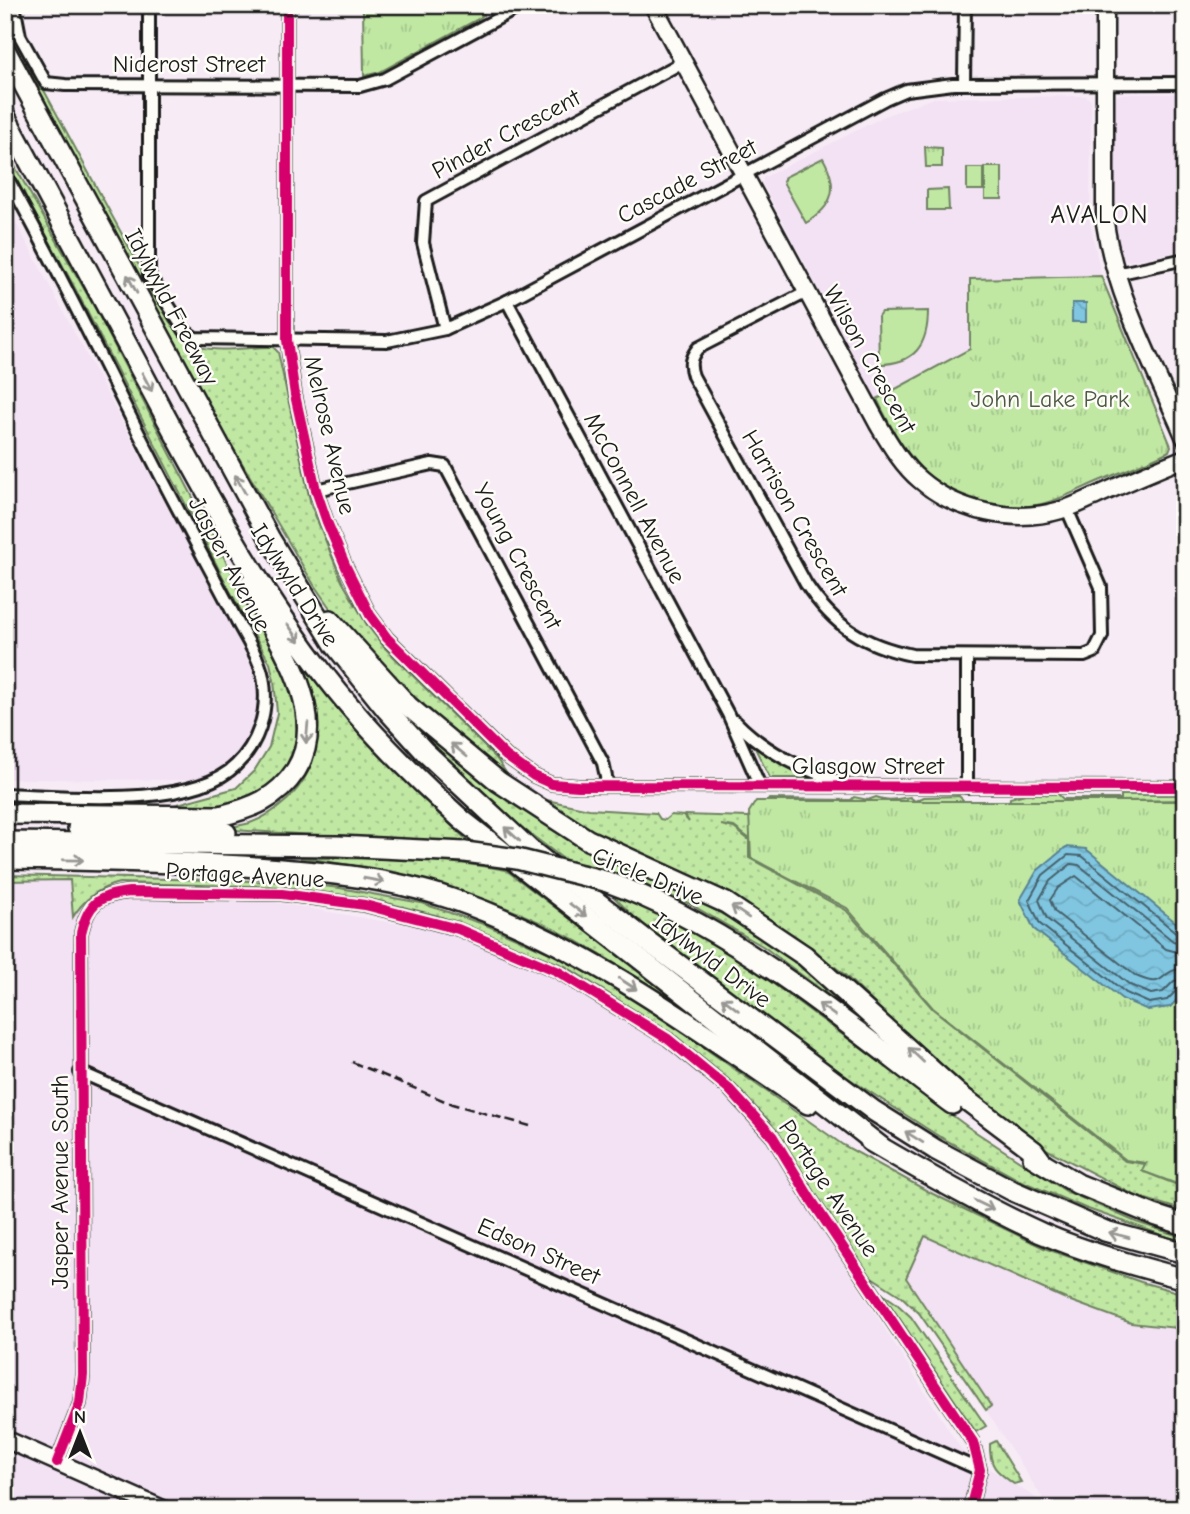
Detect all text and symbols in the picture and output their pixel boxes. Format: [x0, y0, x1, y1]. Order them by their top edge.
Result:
street label: Niderost Street [113, 50, 266, 78]
street label: Pinder Crescent [427, 83, 586, 185]
street label: Cascade Street [613, 132, 762, 229]
district label: AVALON [1050, 200, 1150, 230]
street label: Idylwyld Freeway [119, 224, 225, 390]
one-way arrow [125, 274, 138, 295]
street label: Wilson Crescent [818, 280, 923, 439]
street label: Melrose Avenue [298, 353, 362, 517]
one-way arrow [141, 371, 154, 392]
park label: John Lake Park [971, 385, 1130, 413]
street label: McConnell Avenue [578, 408, 692, 588]
street label: Harrison Crescent [736, 425, 855, 602]
one-way arrow [233, 475, 247, 495]
street label: Young Crescent [468, 478, 569, 635]
street label: Jasper Avenue [183, 492, 277, 636]
street label: Idylwyld Drive [245, 518, 345, 652]
one-way arrow [287, 623, 301, 642]
one-way arrow [300, 721, 313, 744]
one-way arrow [451, 742, 469, 757]
street label: Glasgow Street [792, 752, 945, 780]
one-way arrow [504, 825, 521, 842]
street label: Circle Drive [588, 841, 708, 911]
one-way arrow [62, 853, 85, 867]
street label: Portage Avenue [165, 857, 325, 893]
one-way arrow [362, 873, 384, 887]
one-way arrow [568, 903, 586, 918]
one-way arrow [730, 905, 750, 919]
street label: Idylwyld Drive [647, 906, 777, 1014]
one-way arrow [617, 977, 637, 991]
one-way arrow [721, 996, 740, 1011]
one-way arrow [818, 1003, 837, 1017]
one-way arrow [907, 1047, 925, 1063]
street label: Jasper Avenue South [46, 1075, 74, 1289]
street label: Portage Avenue [773, 1114, 885, 1262]
one-way arrow [905, 1129, 925, 1143]
one-way arrow [973, 1198, 994, 1212]
street label: Edson Street [473, 1212, 606, 1291]
one-way arrow [1108, 1228, 1131, 1241]
north arrow [46, 1398, 116, 1468]
text: N [74, 1406, 86, 1428]

